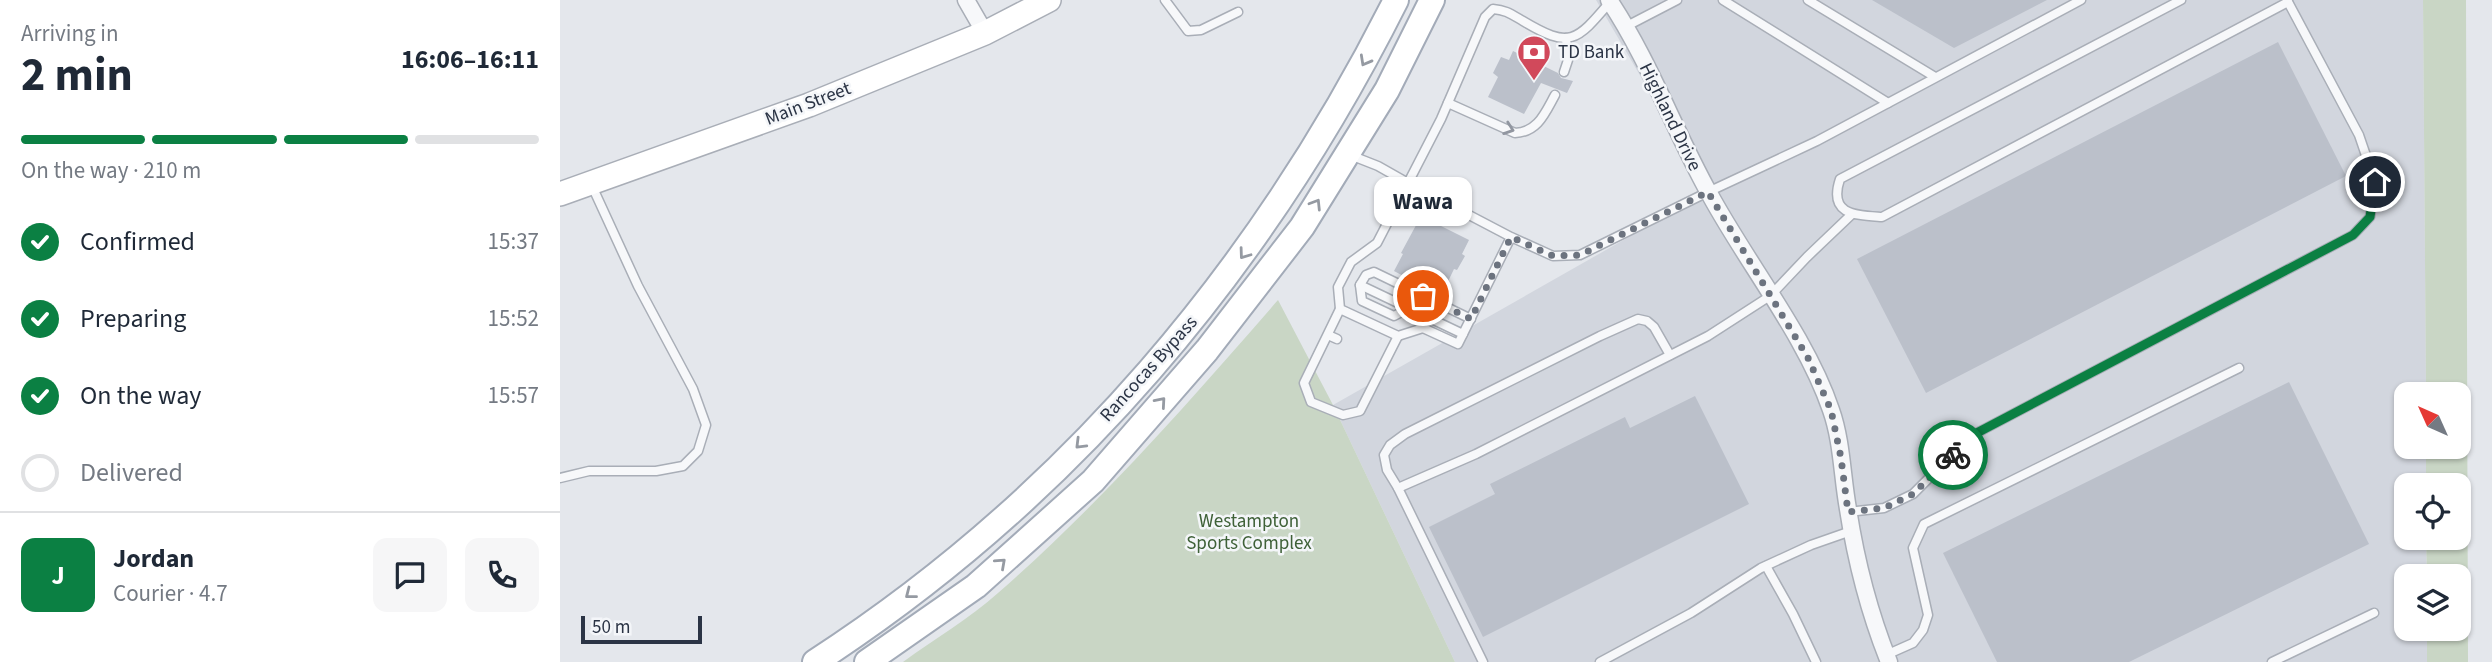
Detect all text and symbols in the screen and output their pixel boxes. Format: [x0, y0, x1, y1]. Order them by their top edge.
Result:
text: Arriving in [21, 17, 119, 50]
bank icon: TD Bank [1515, 33, 1553, 82]
place label: TD Bank [1558, 39, 1625, 66]
text: 16:06–16:11 [401, 41, 539, 78]
text: 2 min [21, 43, 133, 108]
one-way arrow [1360, 53, 1373, 66]
street label: Highland Drive [1632, 58, 1708, 176]
street label: Main Street [761, 75, 855, 133]
one-way arrow [1502, 121, 1515, 135]
pin [2345, 152, 2405, 212]
text: On the way · 210 m [21, 154, 201, 187]
icon: home [2356, 163, 2394, 201]
callout: Wawa [1374, 177, 1472, 226]
text: Wawa [1393, 185, 1453, 218]
one-way arrow [1308, 199, 1321, 212]
icon: check [21, 223, 59, 261]
text: Confirmed [80, 223, 195, 260]
text: 15:37 [488, 225, 539, 258]
one-way arrow [1240, 246, 1253, 259]
pin [1393, 266, 1453, 326]
icon: bag [1404, 277, 1442, 315]
icon: check [21, 300, 59, 338]
text: Preparing [80, 300, 186, 337]
text: 15:52 [488, 302, 539, 335]
street label: Rancocas Bypass [1094, 310, 1204, 428]
icon: check [21, 377, 59, 415]
text: On the way [80, 377, 201, 414]
text: 15:57 [488, 379, 539, 412]
north arrow [2394, 382, 2471, 458]
map controls [2394, 382, 2471, 641]
one-way arrow [1153, 398, 1165, 411]
courier [1918, 420, 1988, 490]
one-way arrow [1076, 436, 1089, 449]
icon: bike [1934, 436, 1972, 474]
text: Delivered [80, 454, 183, 491]
button: locate [2394, 473, 2471, 550]
park label: Westampton Sports Complex [1186, 508, 1312, 557]
button: chat [373, 538, 447, 612]
button: phone [465, 538, 539, 612]
text: Jordan [113, 540, 194, 577]
text: J [51, 557, 65, 594]
one-way arrow [993, 559, 1006, 571]
button: layers [2394, 564, 2471, 641]
text: Courier · 4.7 [113, 577, 228, 610]
one-way arrow [905, 586, 917, 599]
scale bar [581, 613, 702, 645]
text: 50 m [592, 614, 630, 641]

